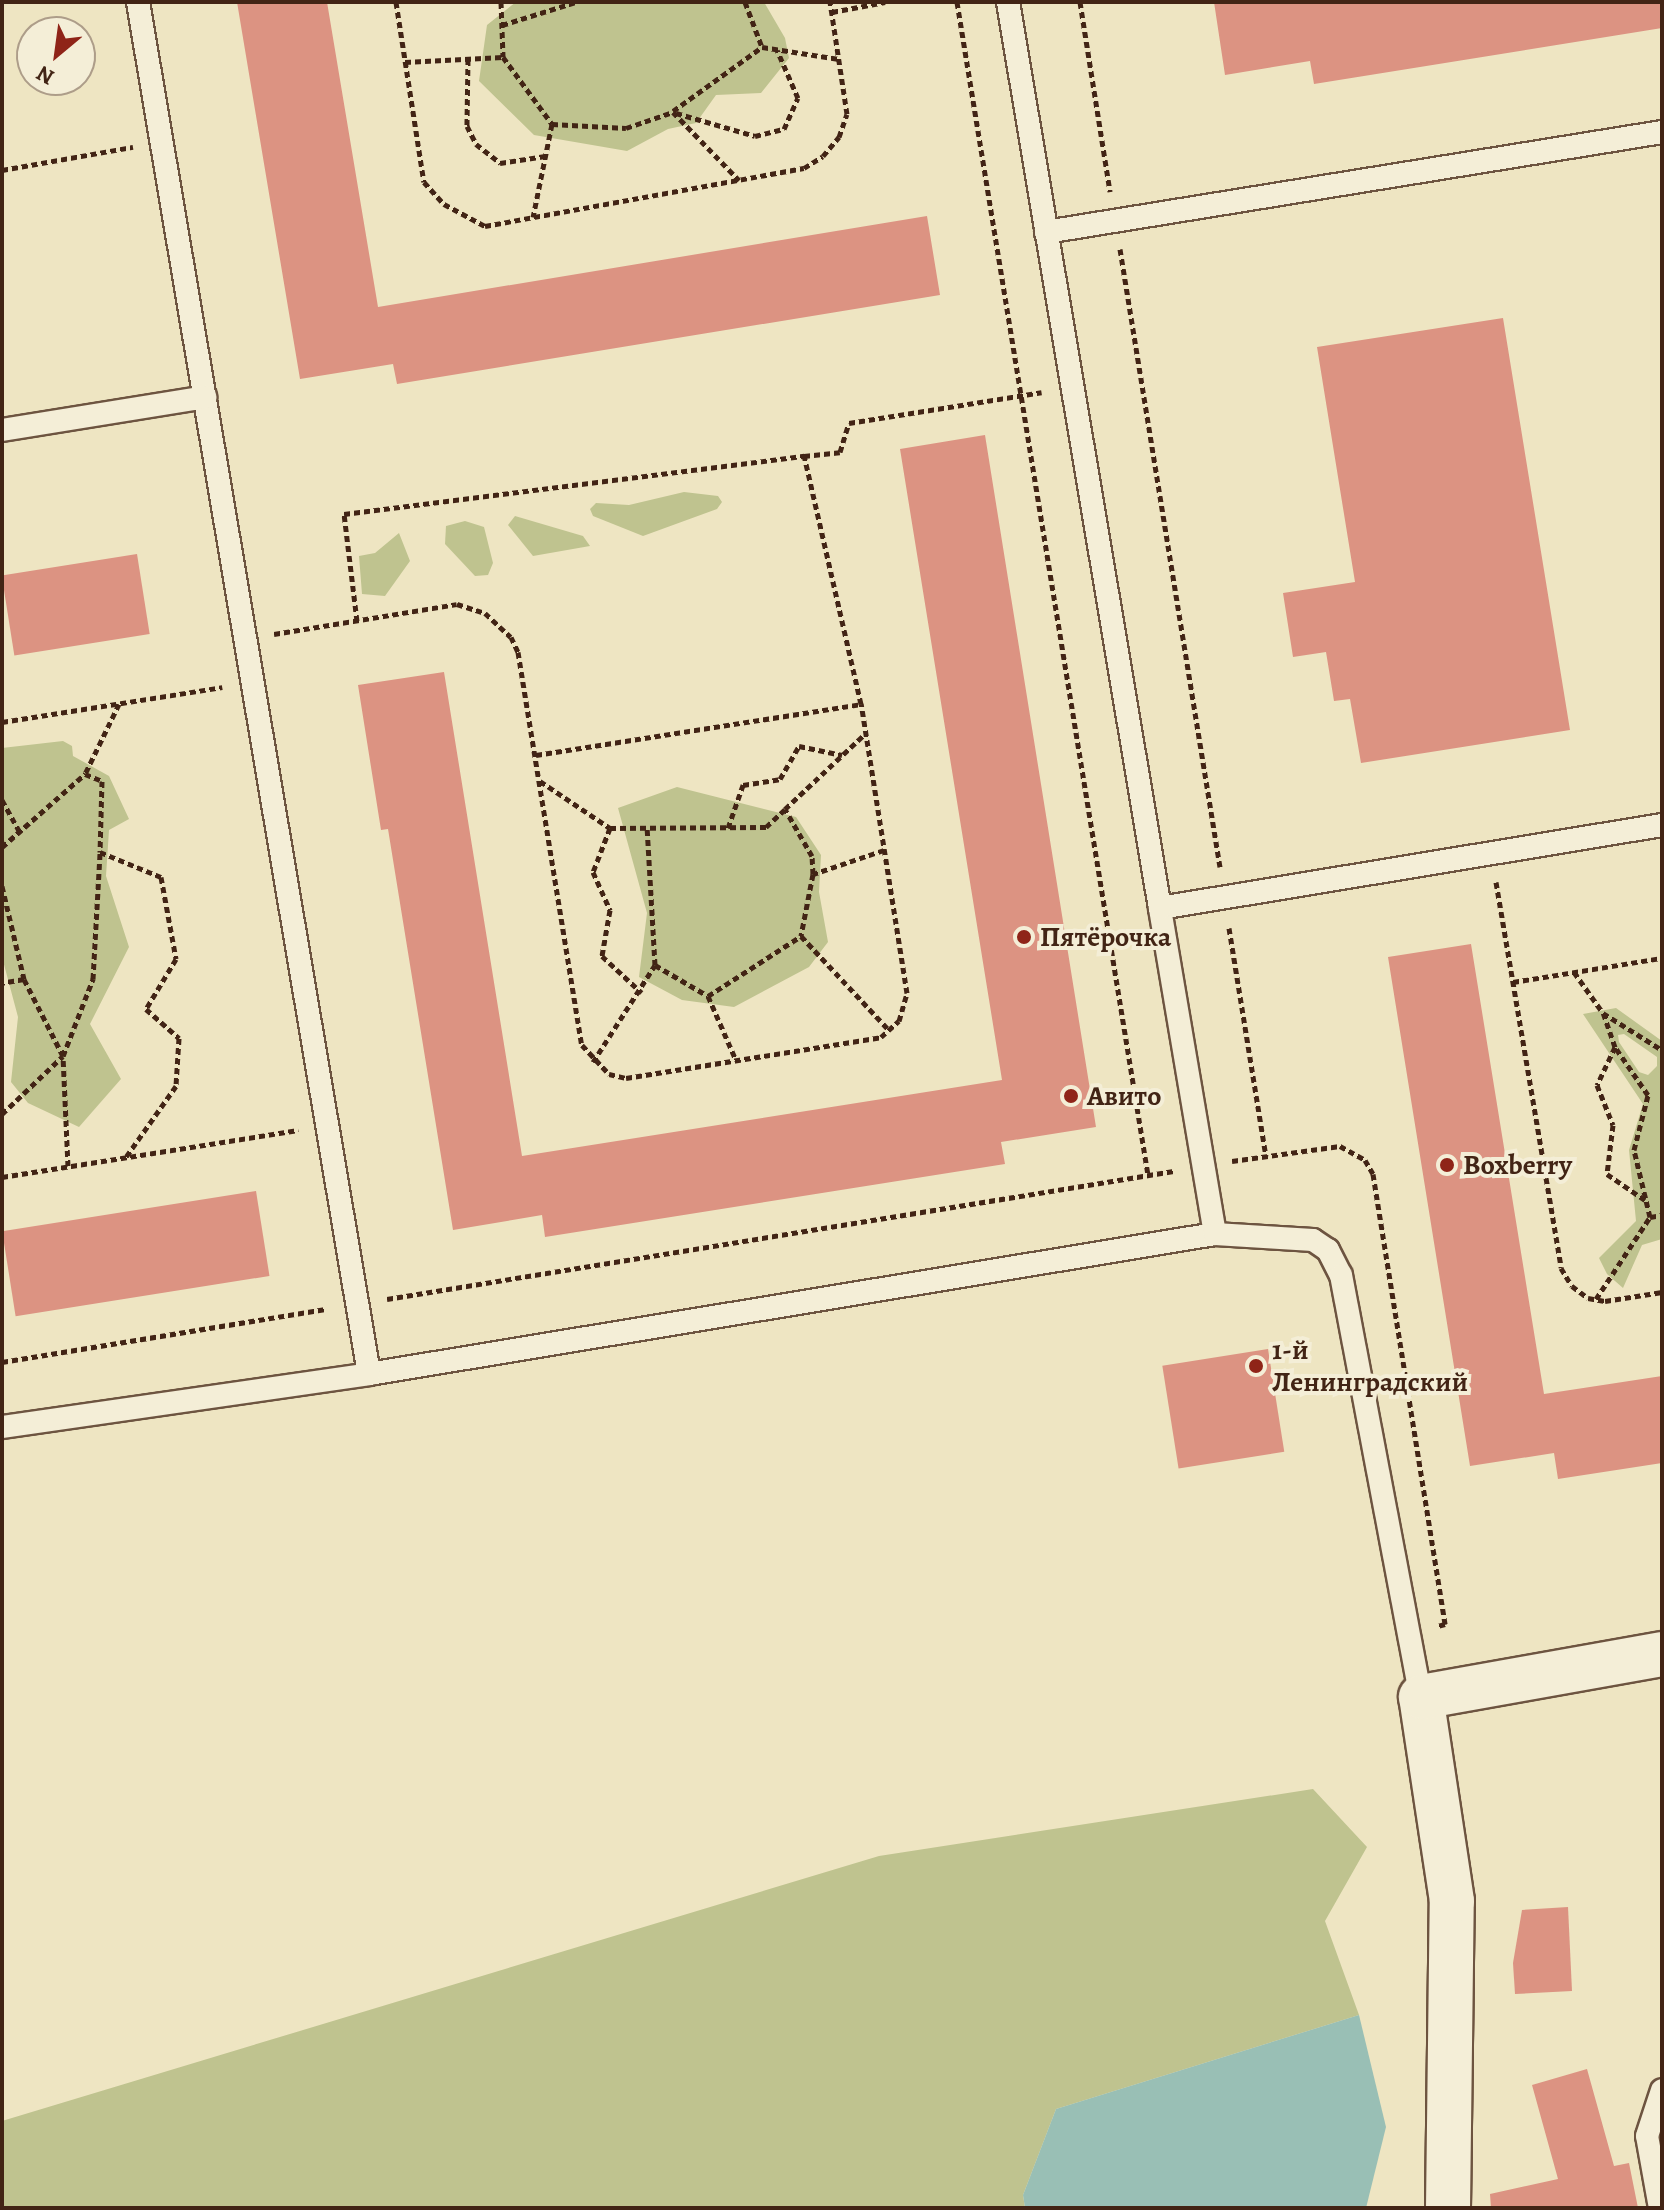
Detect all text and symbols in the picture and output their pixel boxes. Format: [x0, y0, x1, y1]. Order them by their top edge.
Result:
north arrow [16, 16, 96, 96]
text: N [31, 58, 60, 92]
place label: Пятёрочка [1040, 920, 1171, 954]
marker: Пятёрочка [1015, 928, 1033, 946]
place label: Авито [1087, 1079, 1161, 1113]
marker: Авито [1062, 1087, 1080, 1105]
place label: Boxberry [1463, 1148, 1572, 1182]
marker: Boxberry [1438, 1156, 1456, 1174]
place label: 1-й Ленинградский [1272, 1333, 1468, 1399]
marker: 1-й Ленинградский [1247, 1357, 1265, 1375]

